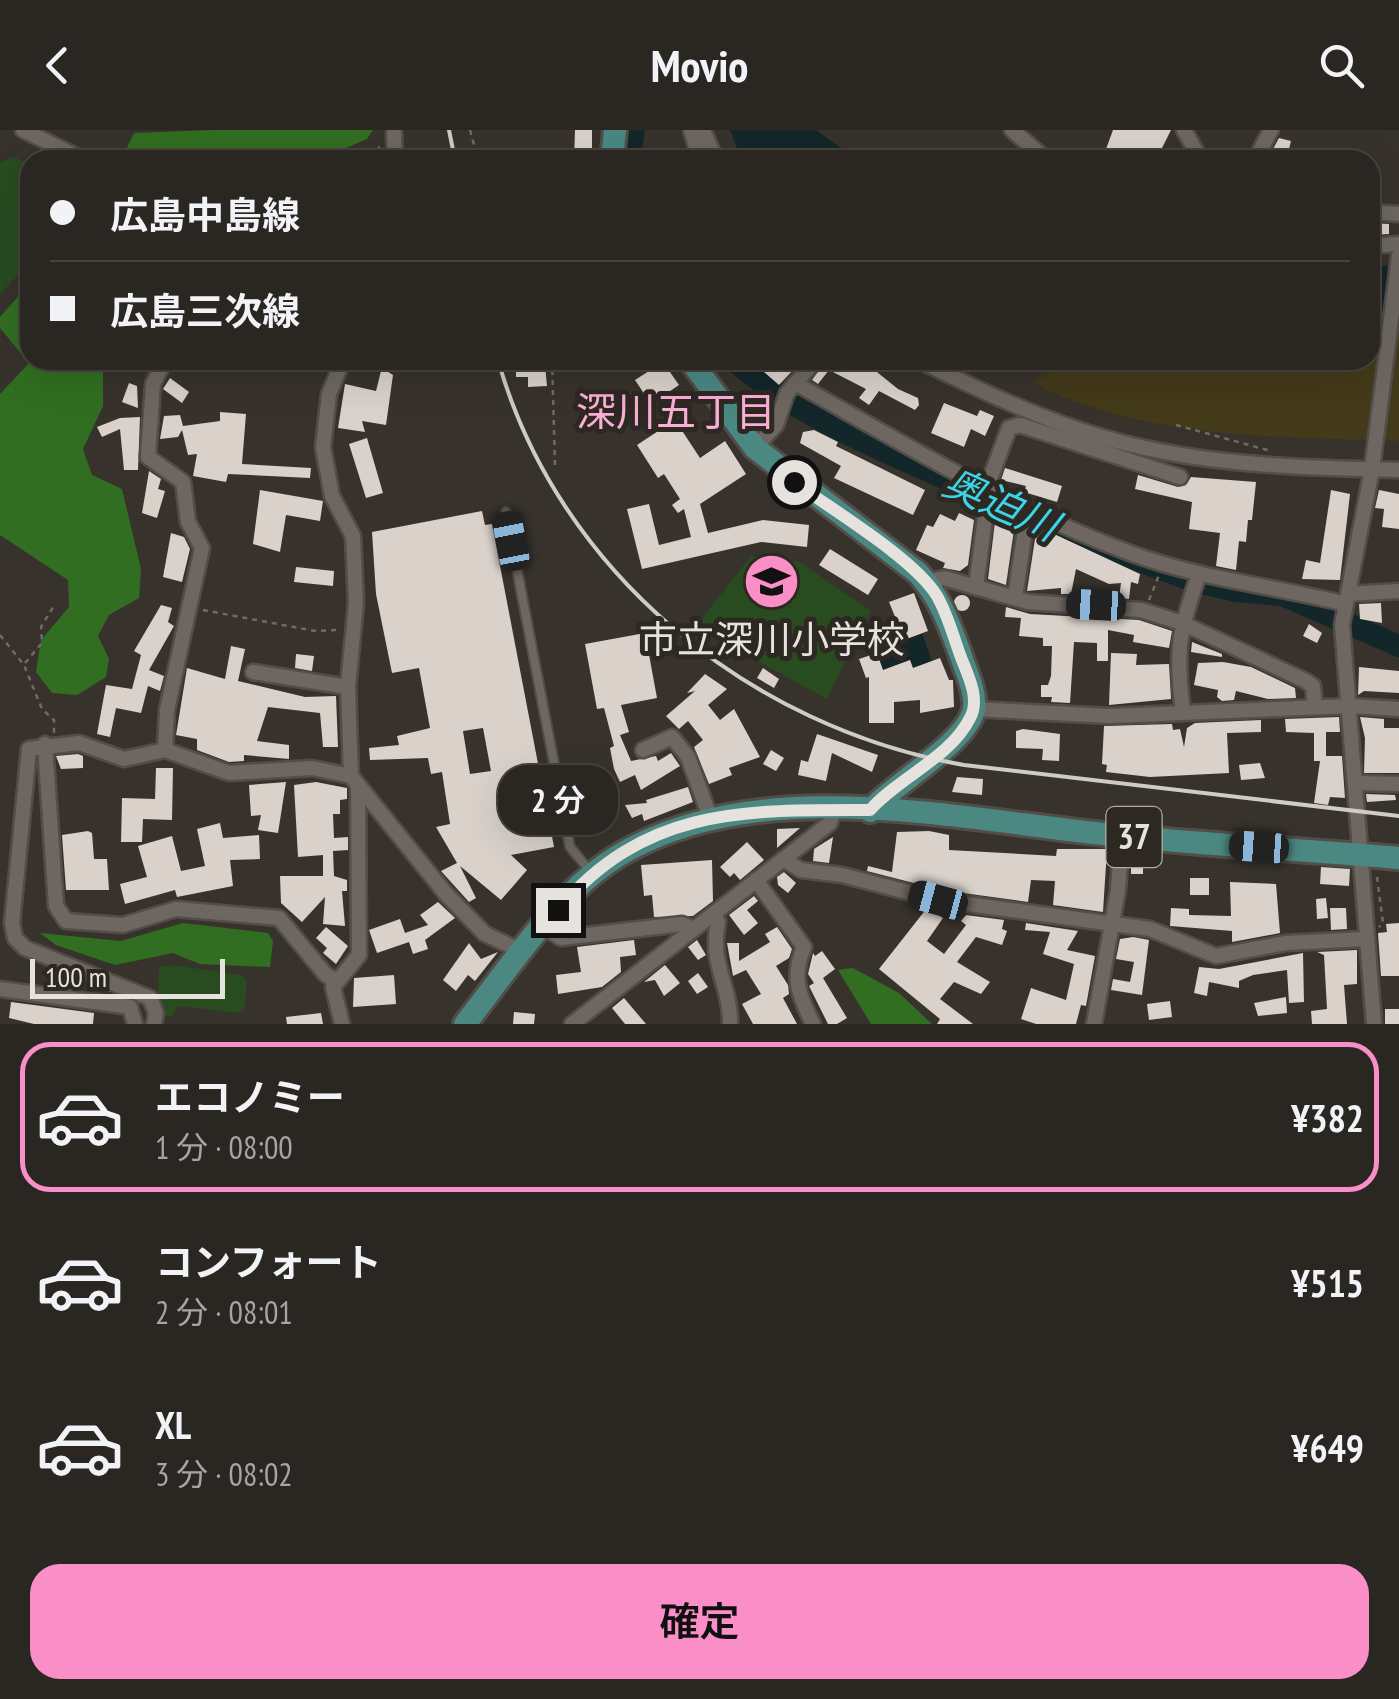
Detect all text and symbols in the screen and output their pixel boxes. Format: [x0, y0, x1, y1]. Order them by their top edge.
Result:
text: Movio [651, 36, 748, 94]
icon: back [30, 38, 85, 93]
icon: search [1314, 38, 1369, 93]
text: 広島中島線 [110, 190, 300, 239]
text: 広島三次線 [110, 286, 300, 335]
district label: 深川五丁目 [576, 385, 776, 437]
water label: 奥迫川 [936, 455, 1070, 553]
route start [772, 460, 817, 505]
car [491, 509, 531, 573]
school or university icon: 市立深川小学校 [742, 552, 802, 612]
car [1065, 588, 1127, 622]
place label: 市立深川小学校 [639, 614, 905, 663]
callout: 2 分 [498, 765, 618, 835]
text: 2 分 [531, 779, 585, 821]
road number: 37 [1106, 807, 1162, 867]
car [1228, 830, 1290, 864]
car [905, 878, 971, 922]
route end [536, 888, 581, 933]
scale bar [30, 954, 225, 998]
text: 100 m [45, 958, 107, 995]
icon: car [35, 1072, 125, 1162]
text: エコノミー [155, 1072, 345, 1121]
text: ¥382 [1291, 1093, 1364, 1142]
text: 1 分 · 08:00 [155, 1126, 293, 1168]
icon: car [35, 1237, 125, 1327]
text: コンフォート [155, 1237, 382, 1286]
text: ¥515 [1291, 1258, 1364, 1307]
text: 2 分 · 08:01 [155, 1291, 293, 1333]
text: XL [155, 1400, 191, 1449]
icon: car [35, 1402, 125, 1492]
text: ¥649 [1291, 1423, 1364, 1472]
text: 3 分 · 08:02 [155, 1453, 293, 1495]
button: 確定 [30, 1564, 1369, 1679]

